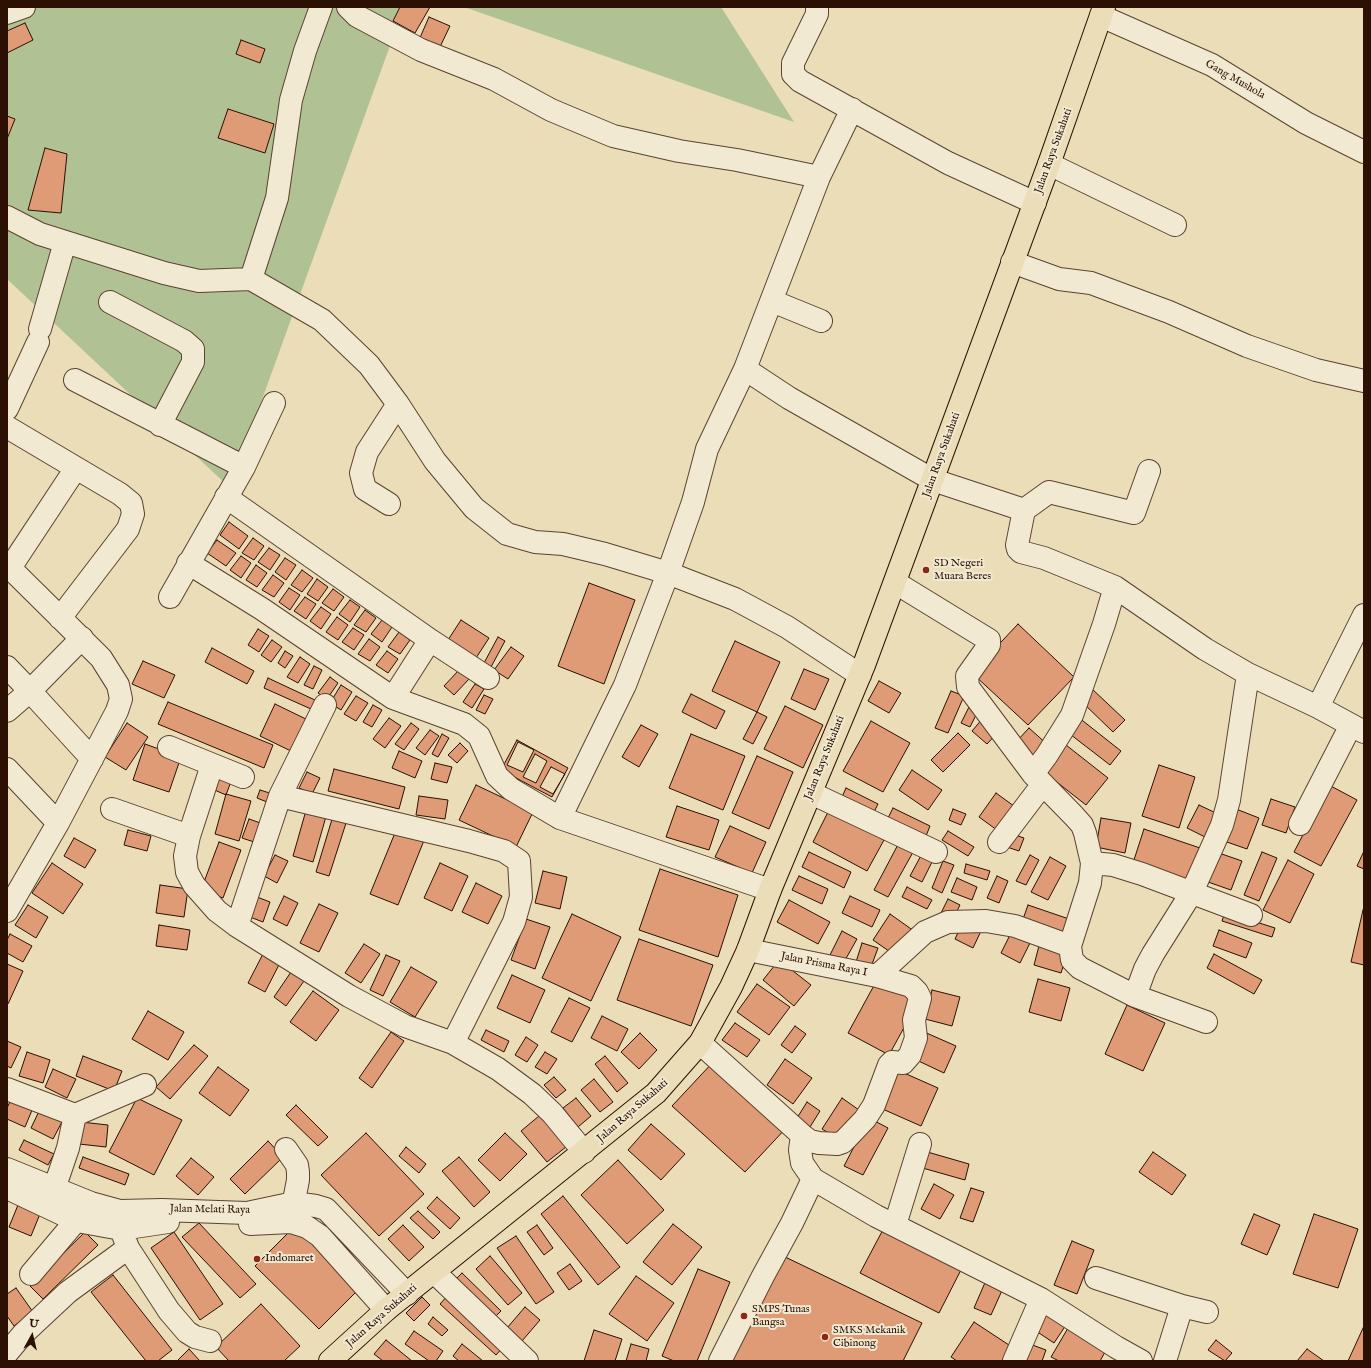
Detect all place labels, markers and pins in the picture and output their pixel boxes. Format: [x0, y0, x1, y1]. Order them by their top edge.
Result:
place label: SD Negeri Muara Beres [934, 557, 991, 583]
marker: SD Negeri Muara Beres [921, 565, 931, 575]
place label: Indomaret [265, 1252, 314, 1266]
marker: Indomaret [252, 1254, 262, 1264]
place label: SMPS Tunas Bangsa [752, 1303, 810, 1329]
marker: SMPS Tunas Bangsa [739, 1311, 749, 1321]
place label: SMKS Mekanik Cibinong [833, 1324, 906, 1350]
marker: SMKS Mekanik Cibinong [820, 1332, 830, 1342]

